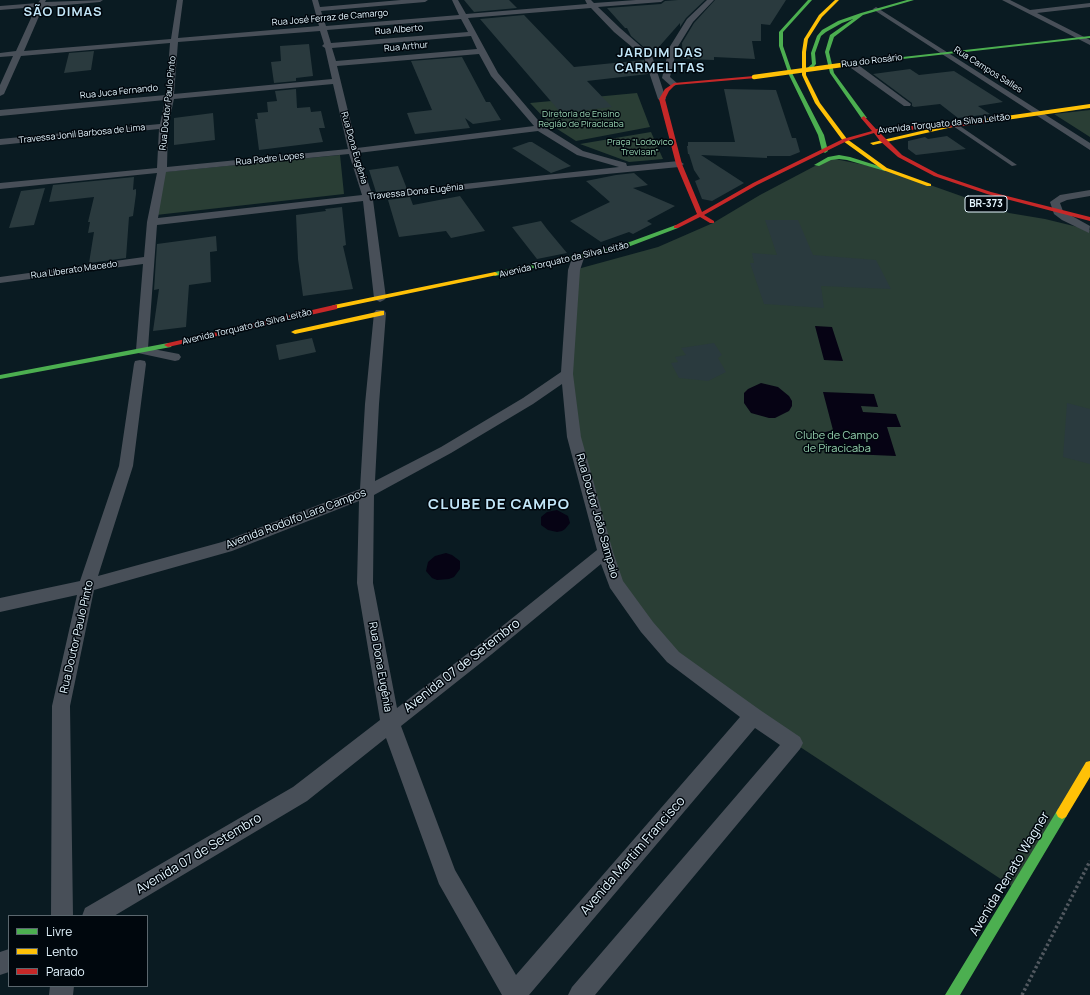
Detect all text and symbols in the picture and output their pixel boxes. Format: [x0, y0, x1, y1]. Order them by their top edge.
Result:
district label: SÃO DIMAS [23, 4, 103, 20]
street label: Rua José Ferraz de Camargo [271, 8, 389, 28]
street label: Rua Alberto [375, 23, 423, 37]
street label: Rua Arthur [383, 40, 429, 54]
district label: JARDIM DAS CARMELITAS [615, 45, 705, 76]
street label: Rua Campos Salles [952, 45, 1024, 95]
street label: Rua do Rosário [841, 52, 903, 70]
street label: Rua Doutor Paulo Pinto [158, 55, 178, 151]
street label: Rua Juca Fernando [79, 83, 159, 101]
park label: Diretoria de Ensino Região de Piracicaba [538, 109, 624, 130]
street label: Rua Dona Eugênia [339, 111, 369, 185]
street label: Avenida Torquato da Silva Leitão [877, 112, 1011, 136]
street label: Travessa Jonil Barbosa de Lima [18, 122, 146, 146]
park label: Praça "Lodovico Trevisan" [607, 137, 673, 158]
street label: Rua Padre Lopes [235, 150, 305, 168]
street label: Travessa Dona Eugênia [368, 182, 464, 202]
road number: BR-373 [965, 196, 1007, 212]
street label: Avenida Torquato da Silva Leitão [498, 240, 630, 280]
street label: Rua Liberato Macedo [30, 259, 118, 281]
street label: Avenida Torquato da Silva Leitão [181, 307, 313, 347]
park label: Clube de Campo de Piracicaba [795, 429, 879, 455]
street label: Rua Doutor João Sampaio [573, 452, 621, 580]
street label: Avenida Rodolfo Lara Campos [224, 486, 368, 552]
district label: CLUBE DE CAMPO [428, 496, 570, 514]
street label: Rua Doutor Paulo Pinto [58, 579, 96, 695]
street label: Avenida 07 de Setembro [401, 616, 523, 716]
street label: Rua Dona Eugênia [366, 621, 394, 713]
street label: Avenida Martim Francisco [577, 794, 689, 918]
street label: Avenida Renato Wagner [967, 809, 1053, 939]
street label: Avenida 07 de Setembro [133, 810, 265, 898]
legend [8, 915, 148, 987]
text: Livre [46, 923, 72, 940]
text: Lento [46, 943, 78, 960]
text: Parado [46, 963, 85, 980]

